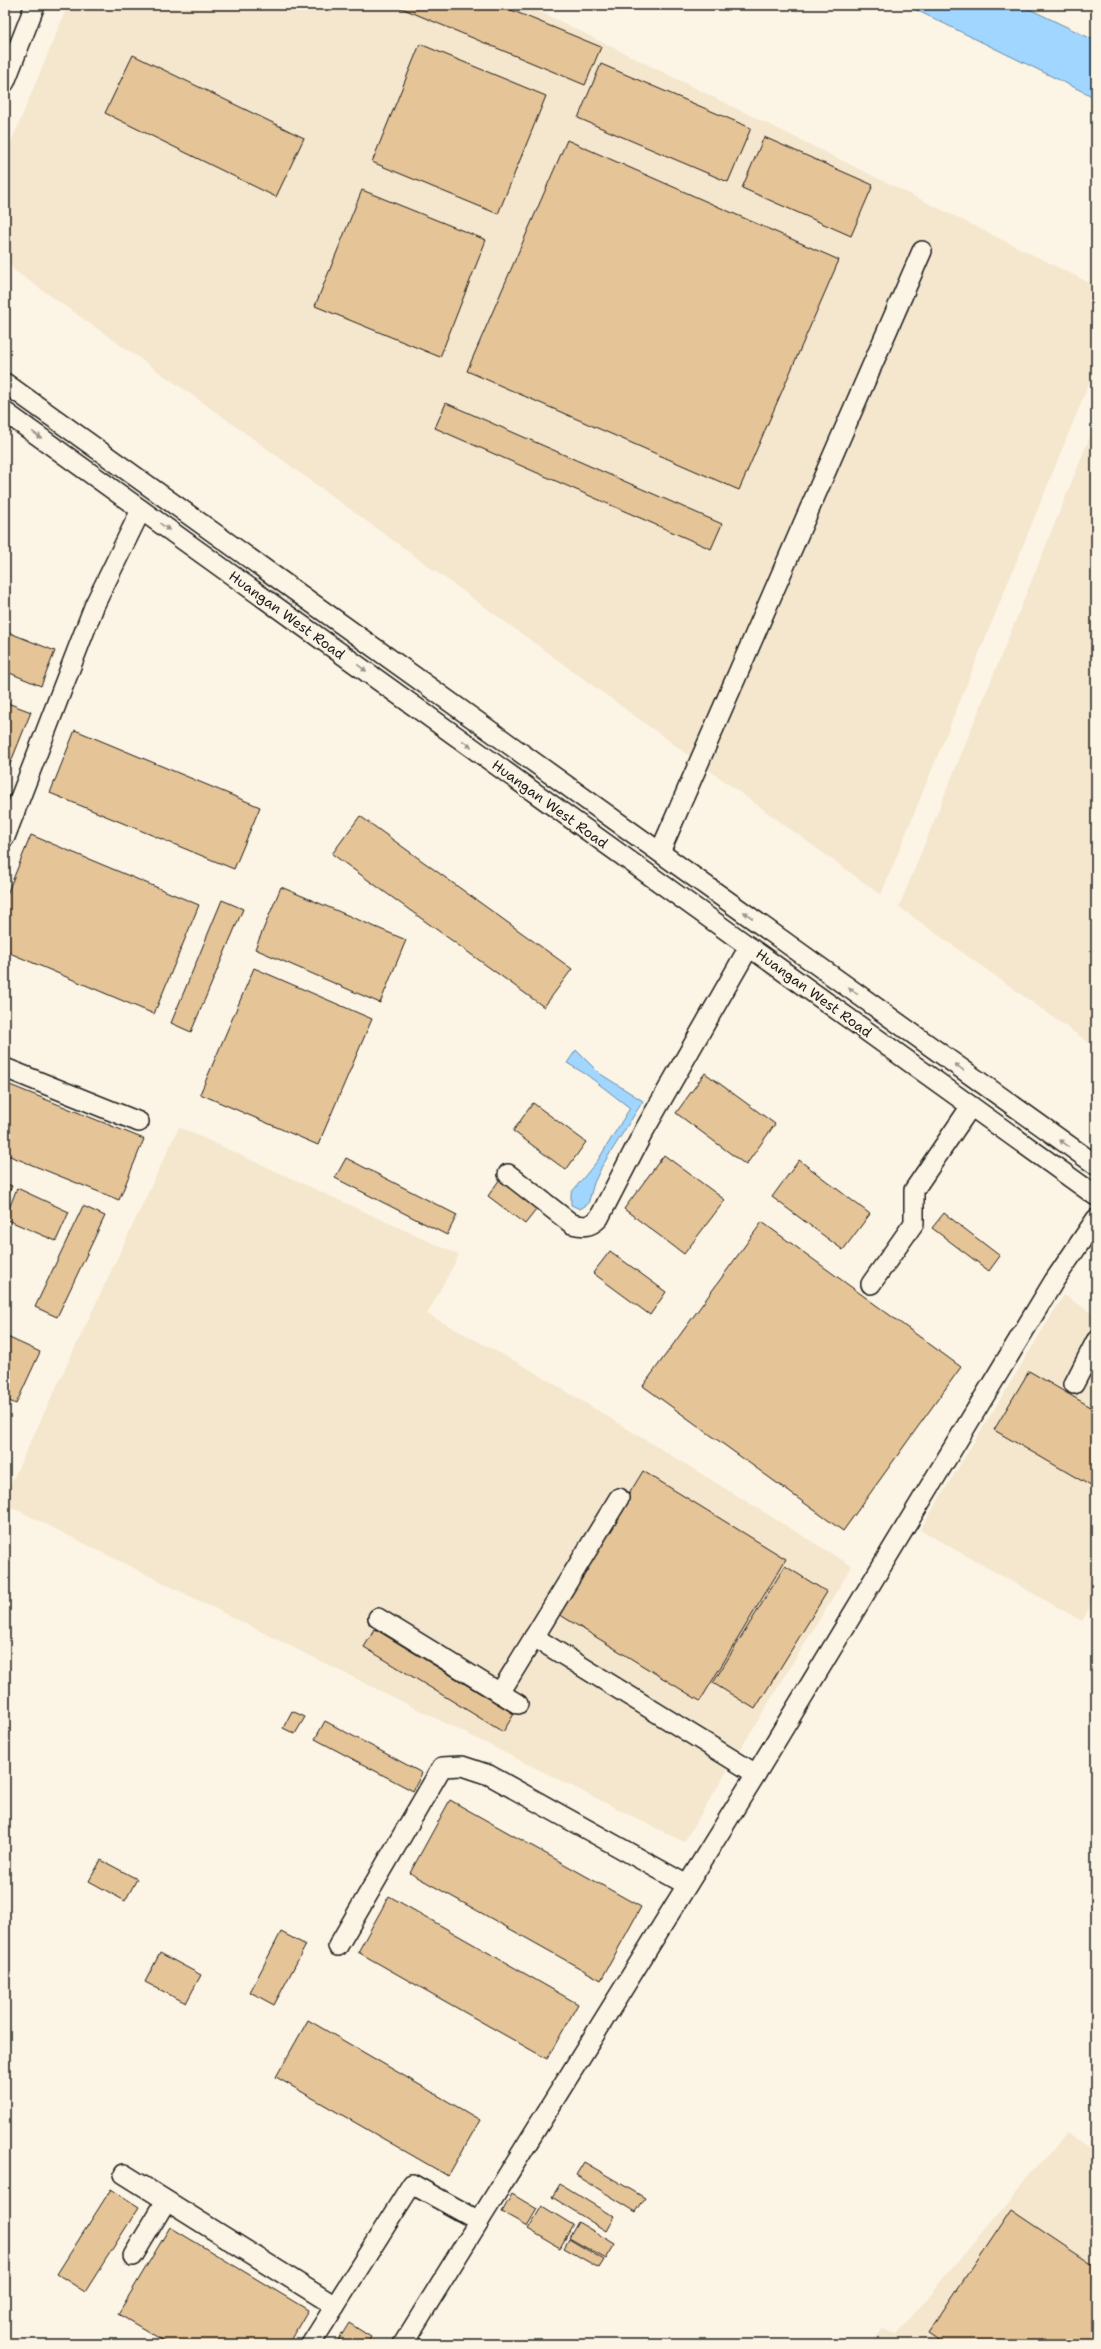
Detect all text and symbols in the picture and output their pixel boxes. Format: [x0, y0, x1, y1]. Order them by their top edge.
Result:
one-way arrow [31, 431, 42, 439]
one-way arrow [160, 523, 170, 531]
street label: Huangan West Road [225, 567, 349, 663]
one-way arrow [356, 664, 367, 672]
one-way arrow [462, 740, 472, 748]
street label: Huangan West Road [488, 756, 612, 852]
one-way arrow [742, 911, 753, 919]
street label: Huangan West Road [752, 945, 876, 1041]
one-way arrow [848, 987, 859, 995]
one-way arrow [953, 1063, 964, 1071]
one-way arrow [1059, 1138, 1070, 1147]

